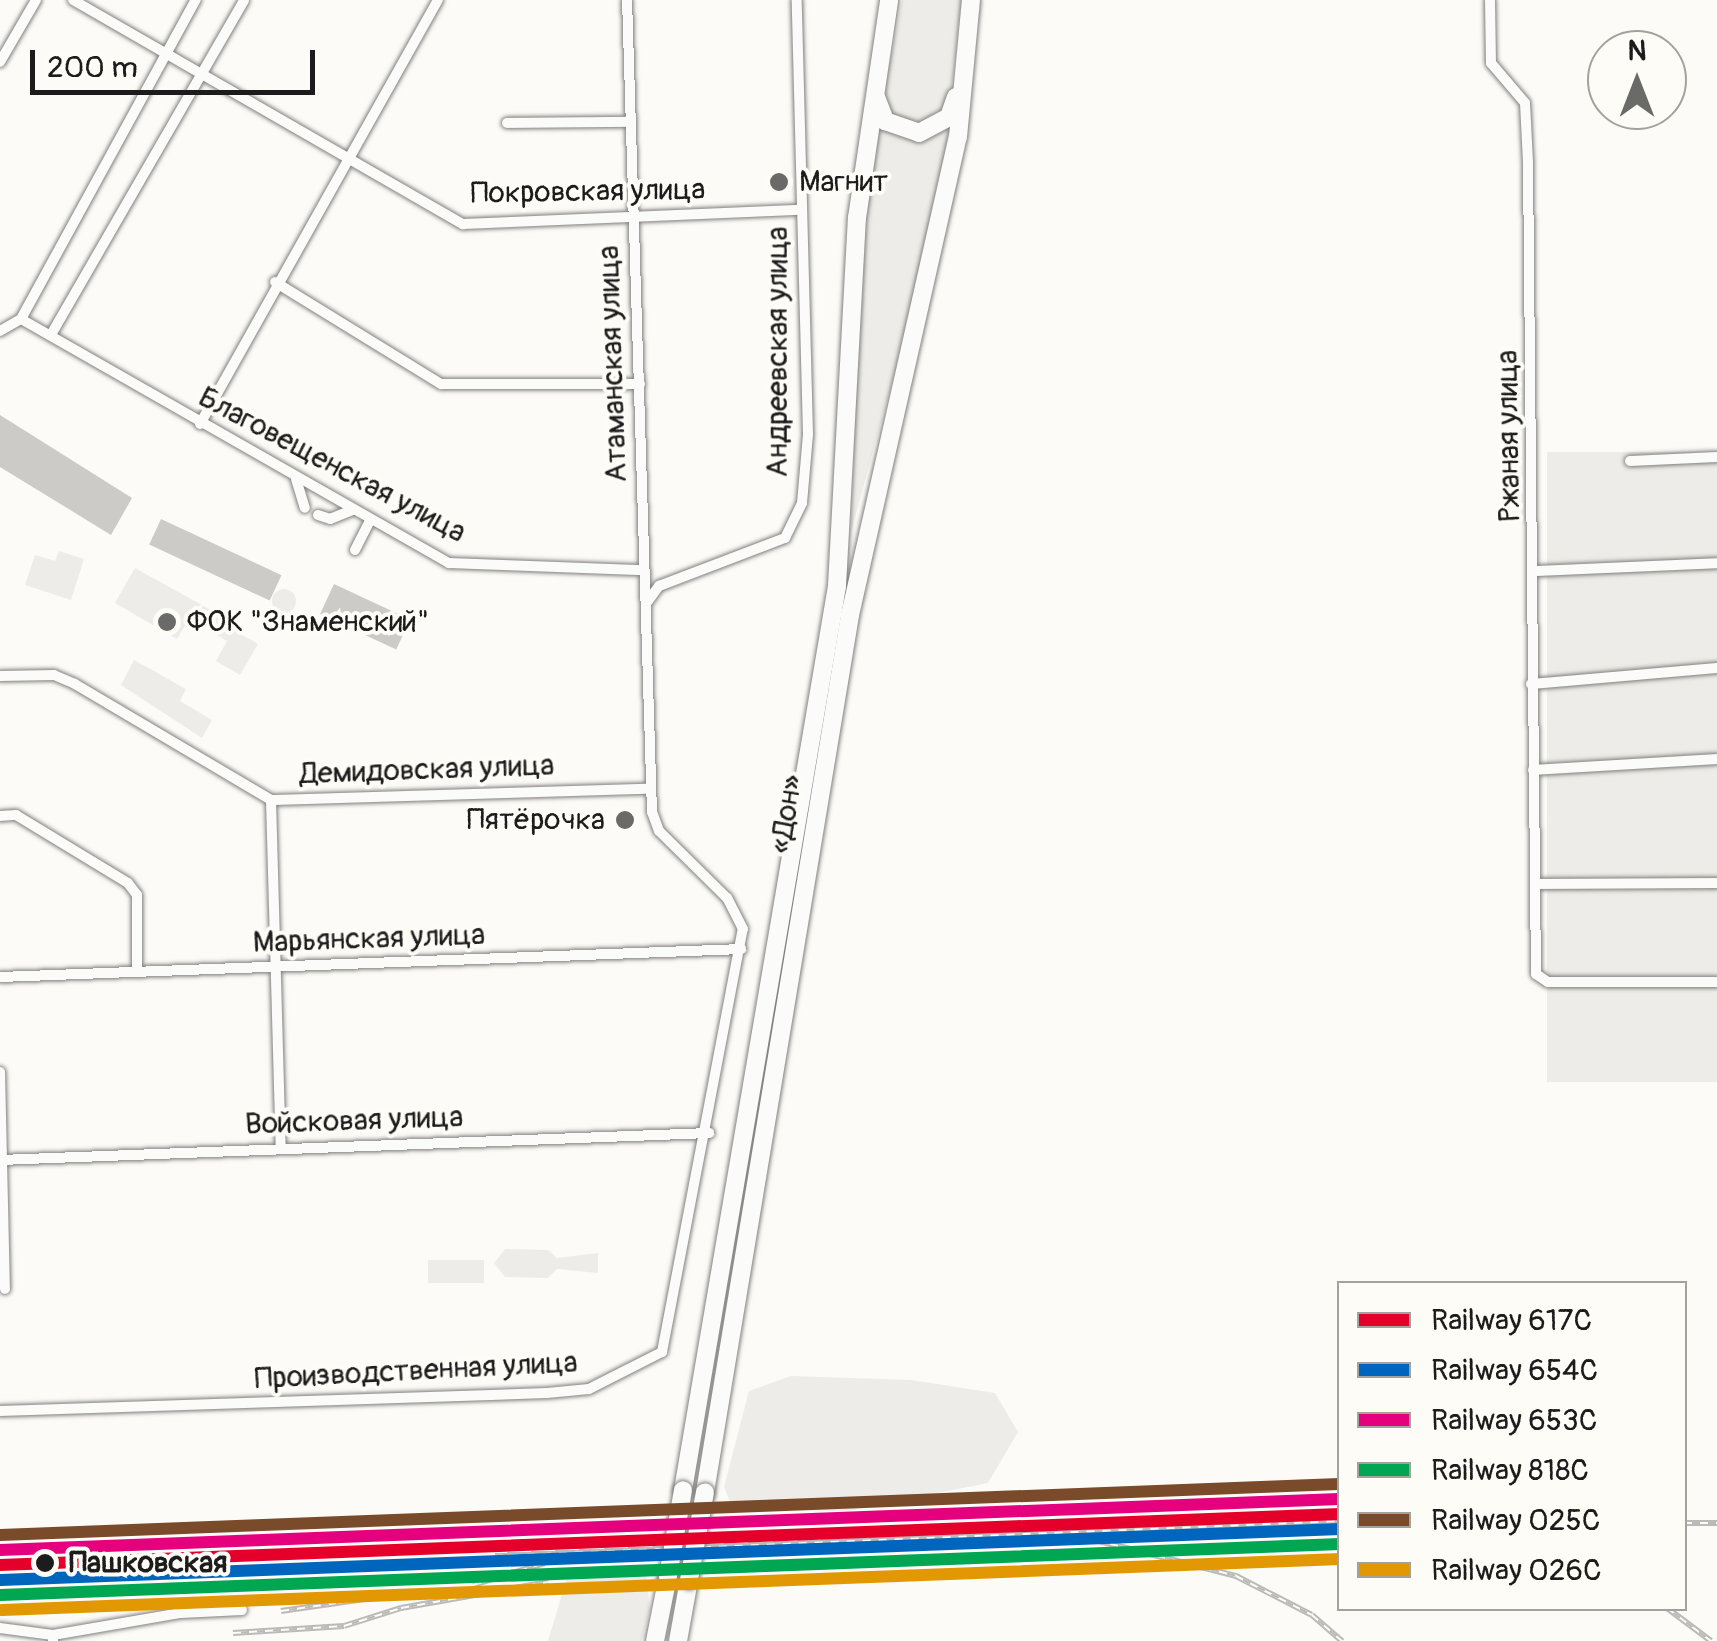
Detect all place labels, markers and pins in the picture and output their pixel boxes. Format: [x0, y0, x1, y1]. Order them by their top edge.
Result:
place label: Магнит [799, 164, 888, 200]
marker: Магнит [768, 171, 790, 193]
place label: ФОК "Знаменский" [187, 604, 429, 640]
marker: ФОК "Знаменский" [156, 611, 178, 633]
place label: Пятёрочка [467, 802, 605, 838]
marker: Пятёрочка [614, 809, 636, 831]
place label: Пашковская [69, 1545, 227, 1581]
marker: Пашковская [30, 1548, 60, 1578]

